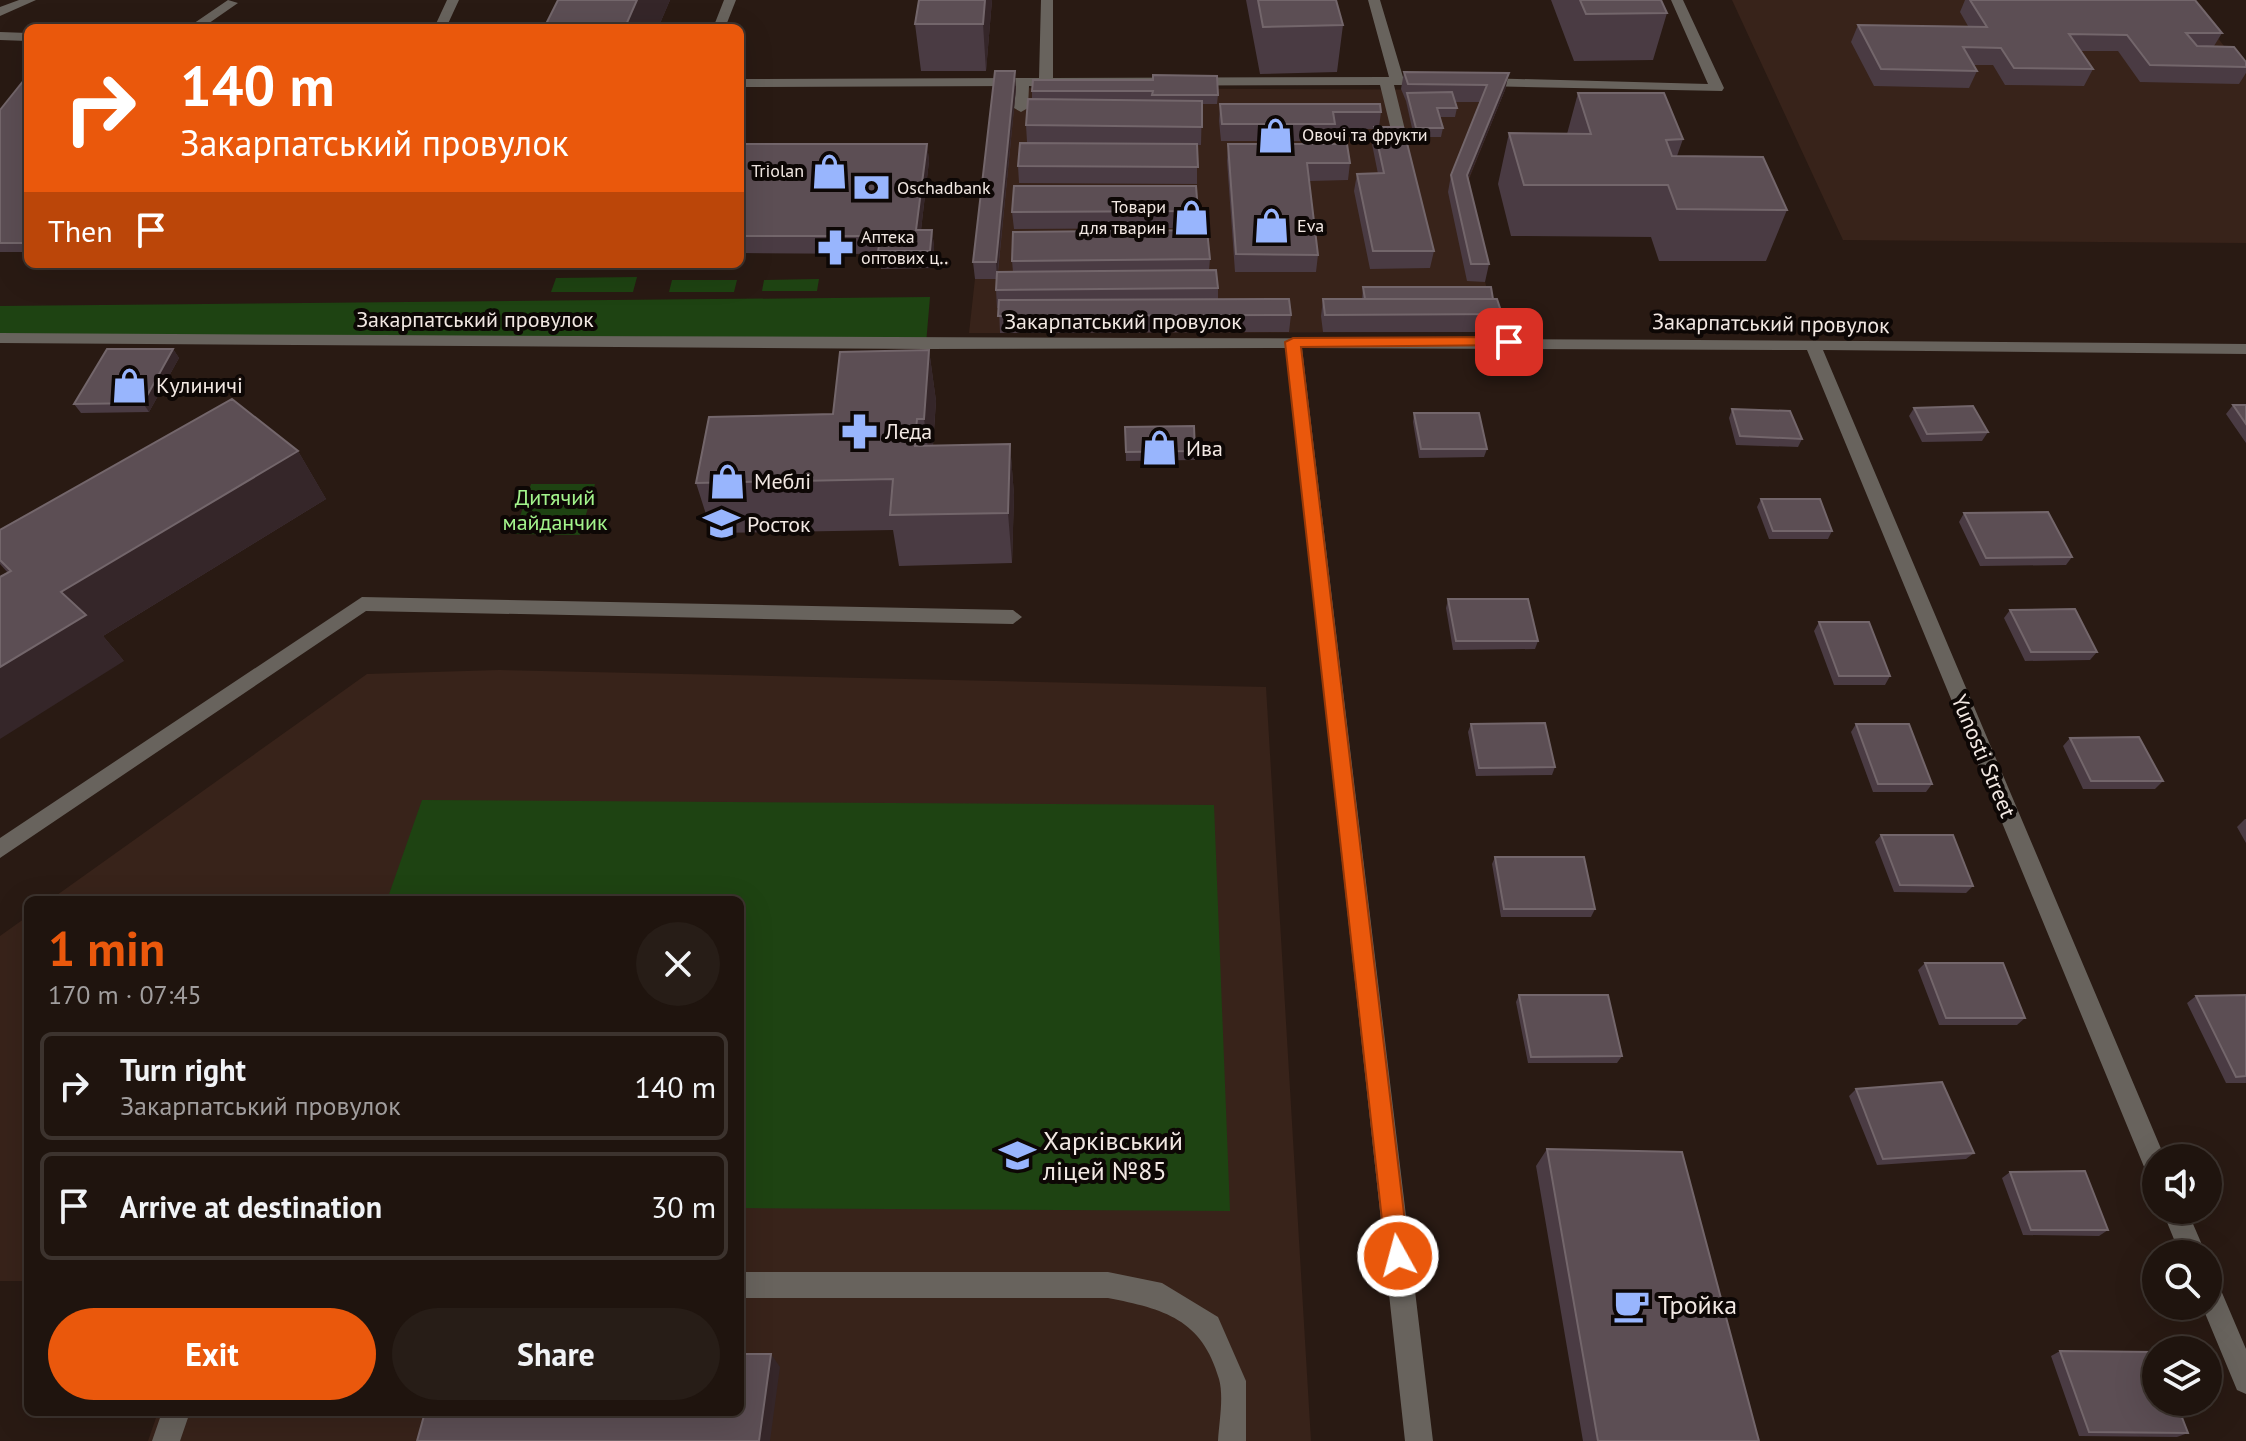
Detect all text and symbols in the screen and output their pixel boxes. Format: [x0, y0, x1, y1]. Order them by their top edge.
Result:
text: 140 m [180, 49, 335, 121]
icon: right [48, 56, 152, 160]
shop icon: Овочі та фрукти [1257, 116, 1295, 154]
text: Закарпатський провулок [180, 119, 569, 166]
place label: Овочі та фрукти [1302, 123, 1428, 146]
shop icon: Triolan [811, 152, 849, 190]
place label: Triolan [751, 159, 804, 182]
bank icon: Oschadbank [852, 169, 890, 207]
place label: Oschadbank [897, 176, 991, 199]
place label: Товари для тварин [1079, 195, 1166, 239]
shop icon: Товари для тварин [1173, 198, 1211, 236]
shop icon: Eva [1252, 207, 1290, 245]
icon: arrive [129, 208, 173, 252]
text: Then [48, 211, 113, 250]
place label: Eva [1297, 214, 1324, 237]
place label: Аптека оптових ц‥ [861, 225, 949, 269]
pharmacy icon: Аптека оптових ц‥ [816, 228, 854, 266]
street label: Закарпатський провулок [356, 305, 594, 333]
street label: Закарпатський провулок [1004, 307, 1242, 335]
street label: Закарпатський провулок [1652, 307, 1890, 339]
pin [1475, 308, 1543, 376]
icon: arrive [1487, 320, 1531, 364]
shop icon: Кулиничі [111, 366, 149, 404]
place label: Кулиничі [156, 371, 243, 399]
pharmacy icon: Леда [840, 412, 878, 450]
place label: Леда [884, 417, 932, 445]
shop icon: Ива [1141, 429, 1179, 467]
place label: Ива [1186, 434, 1223, 462]
shop icon: Меблі [709, 462, 747, 500]
place label: Меблі [754, 467, 811, 495]
park label: Дитячий майданчик [502, 483, 608, 536]
school or university icon: Росток [702, 505, 740, 543]
place label: Росток [747, 510, 811, 538]
street label: Yunosti Street [1946, 690, 2023, 822]
text: 1 min [48, 917, 165, 979]
button: close [636, 922, 720, 1006]
text: 170 m · 07:45 [48, 978, 202, 1011]
text: Turn right [120, 1050, 246, 1089]
icon: right [52, 1064, 96, 1108]
text: 140 m [635, 1067, 716, 1106]
text: Закарпатський провулок [120, 1089, 401, 1122]
place label: Харківський ліцей №85 [1042, 1124, 1183, 1187]
school or university icon: Харківський ліцей №85 [998, 1137, 1036, 1175]
map controls [2142, 1144, 2222, 1416]
button: sound [2142, 1144, 2222, 1224]
icon: arrive [52, 1184, 96, 1228]
text: Arrive at destination [120, 1187, 382, 1226]
text: 30 m [651, 1187, 716, 1226]
position arrow [1356, 1214, 1440, 1298]
button: search [2142, 1240, 2222, 1320]
cafe icon: Тройка [1613, 1286, 1651, 1324]
place label: Тройка [1658, 1288, 1737, 1321]
button: Exit [48, 1308, 376, 1400]
button: Share [392, 1308, 720, 1400]
button: layers [2142, 1336, 2222, 1416]

